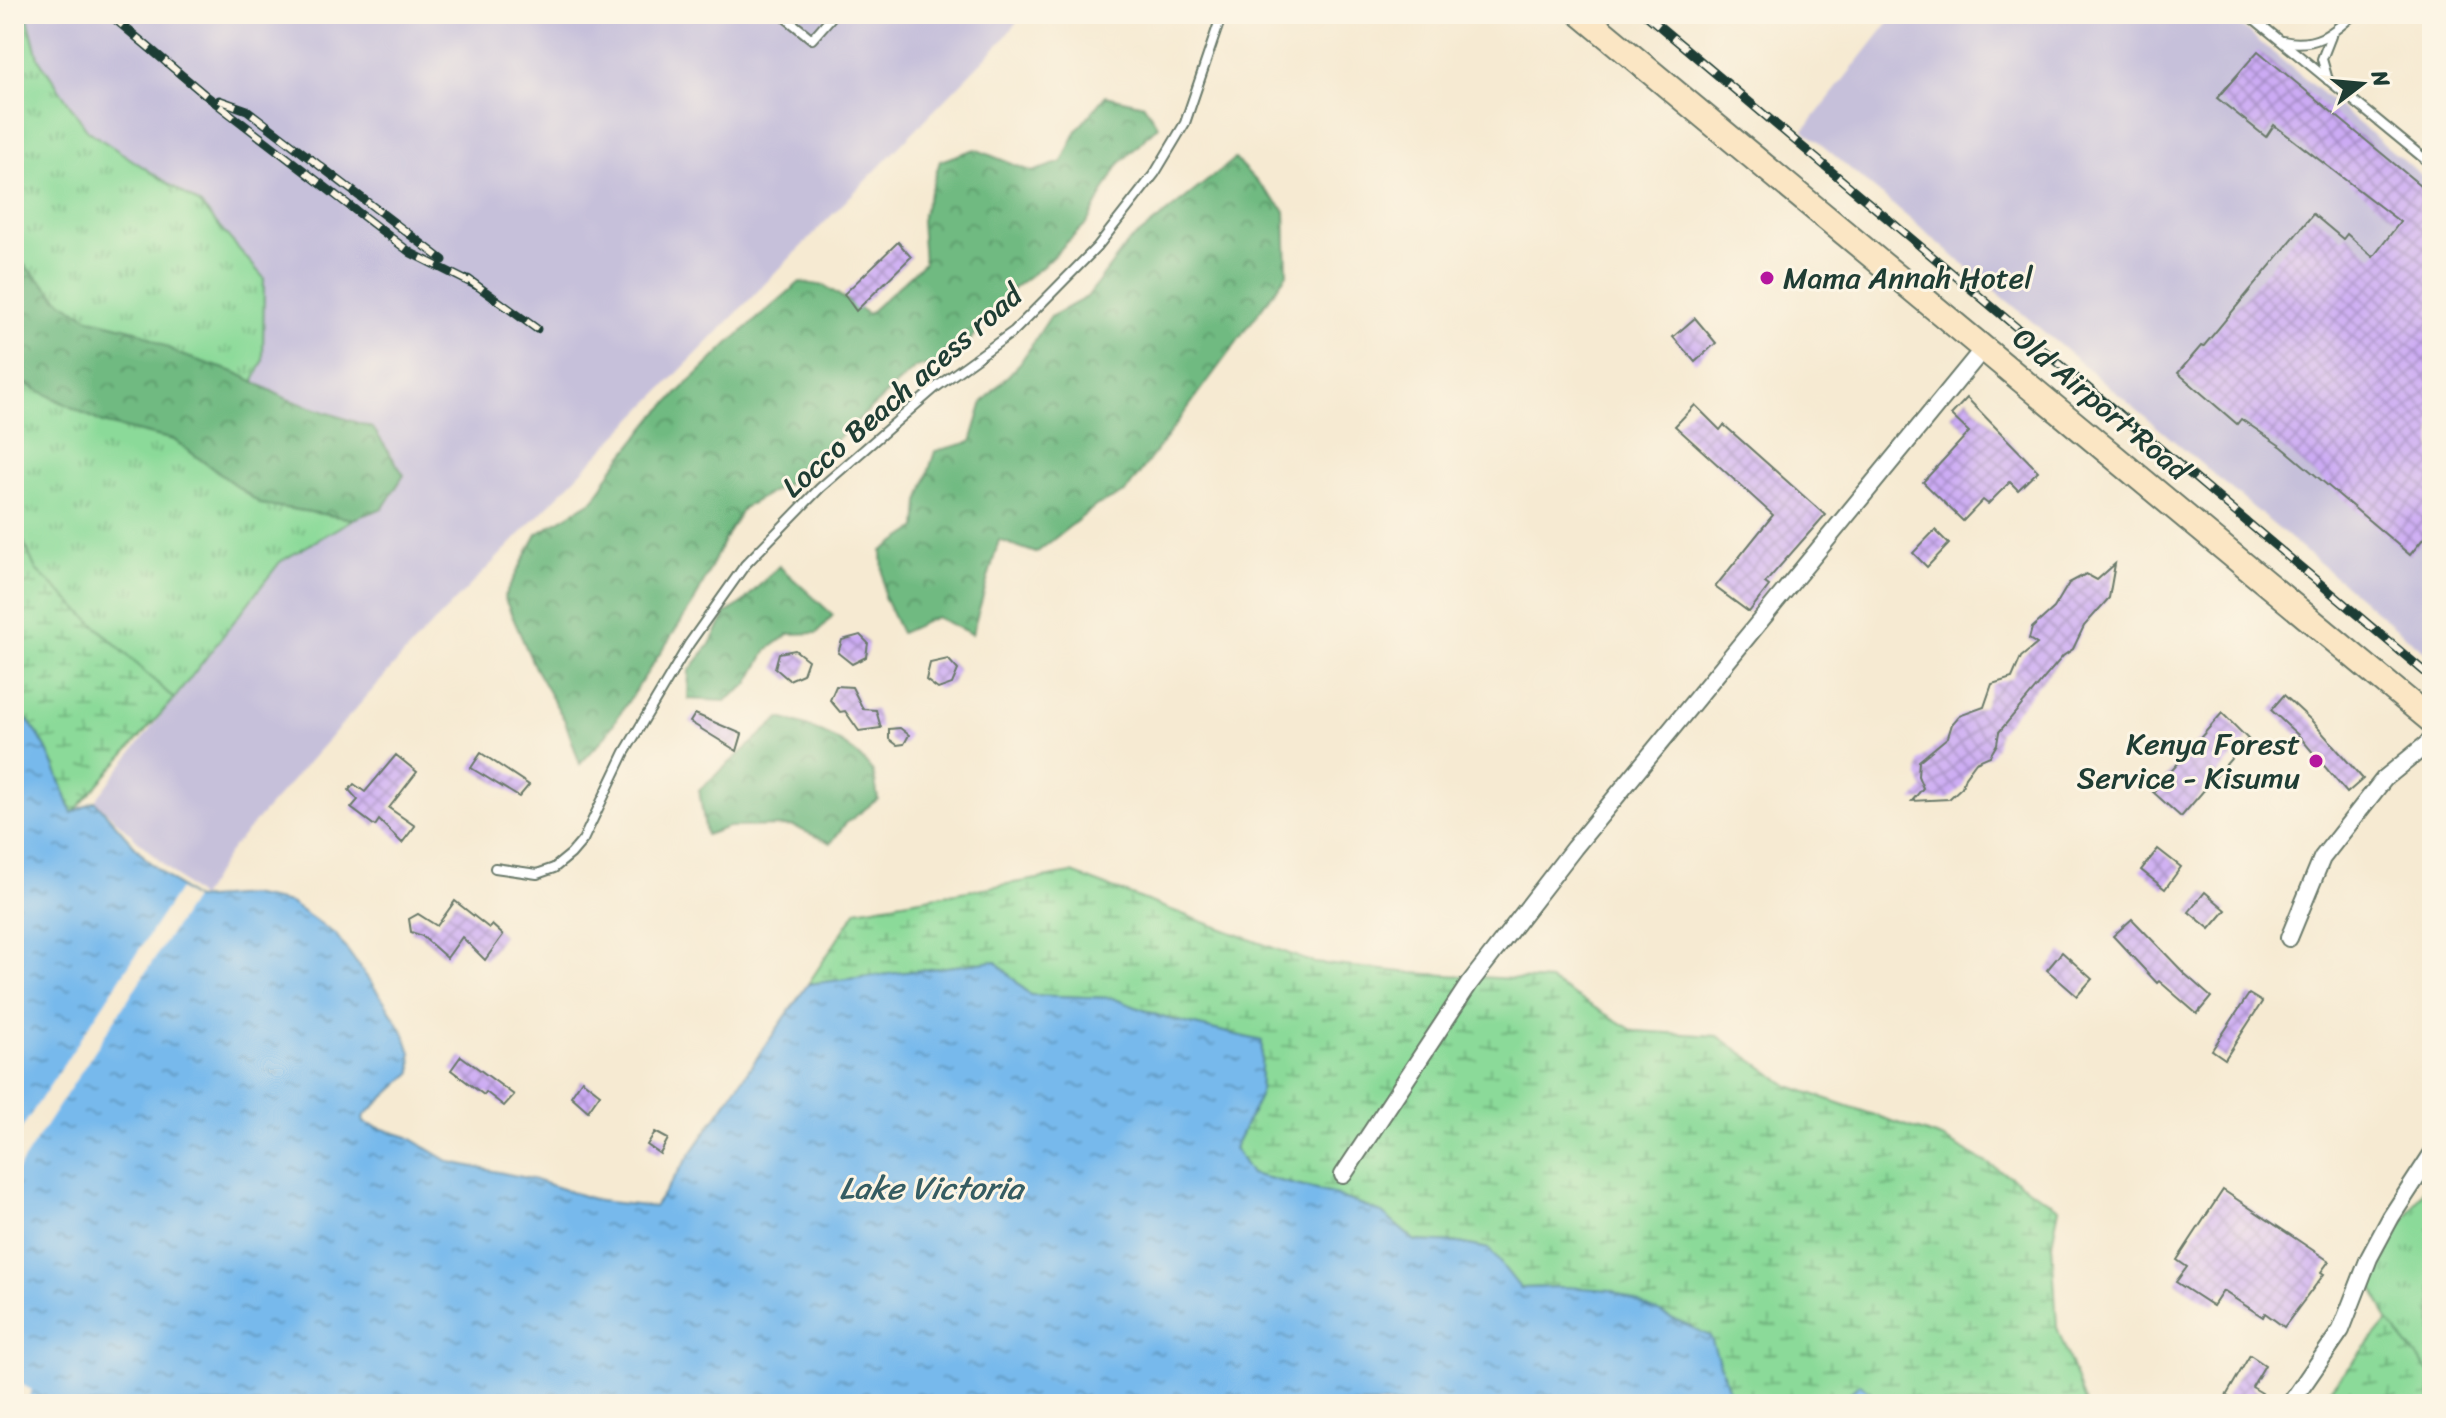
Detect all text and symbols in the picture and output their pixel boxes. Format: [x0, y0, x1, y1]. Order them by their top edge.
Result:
north arrow [2322, 44, 2402, 124]
text: N [2360, 65, 2402, 92]
place label: Mama Annah Hotel [1783, 251, 2033, 305]
street label: Locco Beach acess road [769, 269, 1037, 512]
marker: Mama Annah Hotel [1758, 269, 1776, 287]
street label: Old Airport Road [2000, 313, 2204, 496]
place label: Kenya Forest Service - Kisumu [2077, 717, 2300, 805]
marker: Kenya Forest Service - Kisumu [2307, 752, 2325, 770]
water label: Lake Victoria [839, 1160, 1026, 1217]

